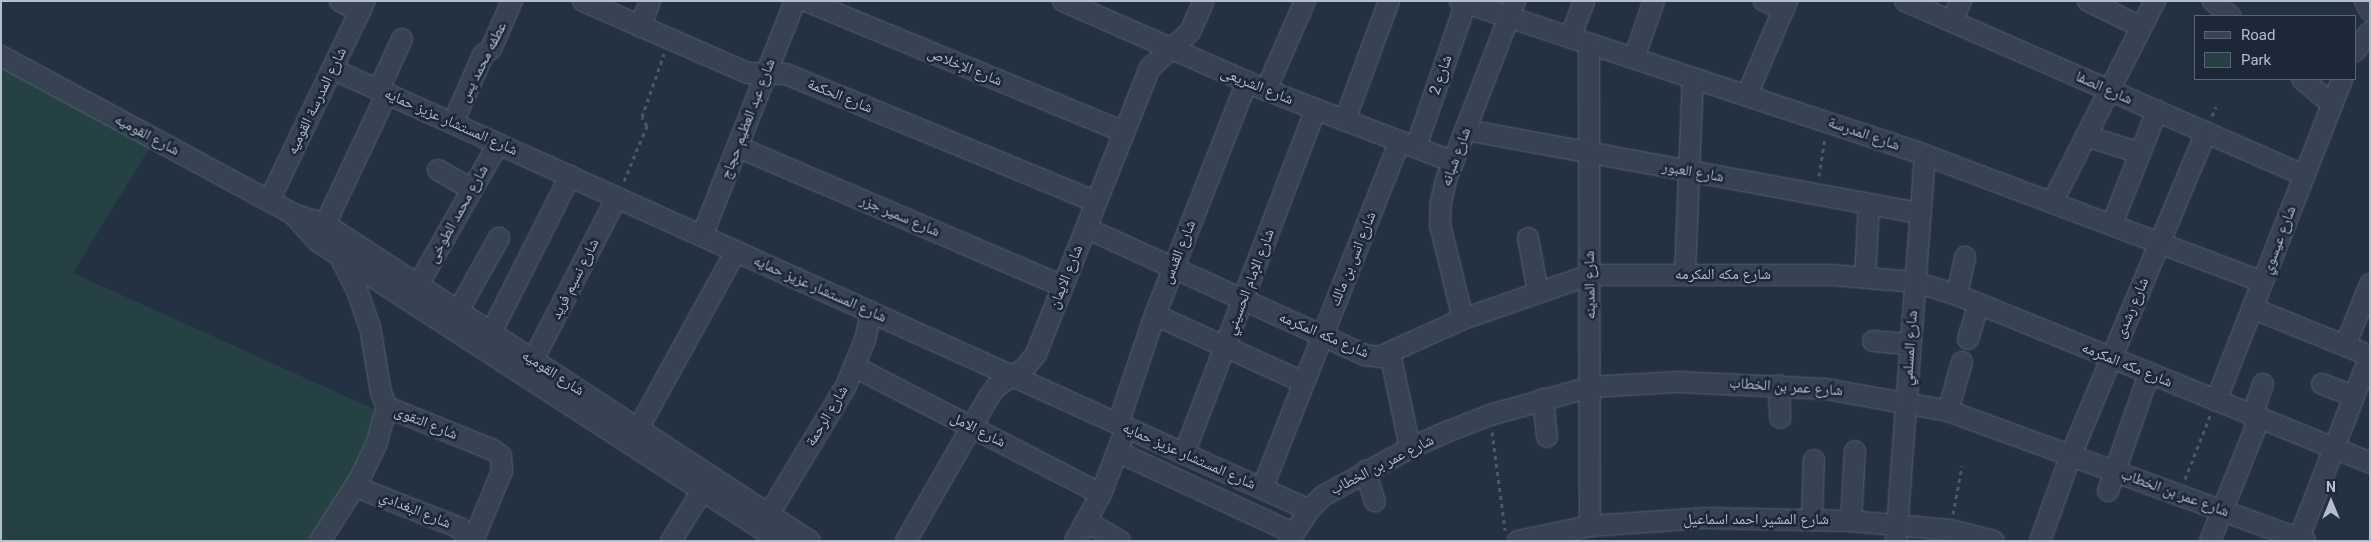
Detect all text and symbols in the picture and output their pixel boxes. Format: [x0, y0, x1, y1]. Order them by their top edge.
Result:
legend [2194, 15, 2356, 80]
street label: عطفه محمد يس [455, 19, 511, 105]
text: Road [2241, 26, 2275, 44]
street label: شارع المدرسة القوميه [283, 44, 351, 158]
street label: شارع الإخلاص [925, 44, 1005, 90]
text: Park [2241, 51, 2271, 69]
street label: شارع 2 [1426, 53, 1456, 97]
street label: شارع عبد العظيم حجاج [717, 56, 779, 182]
street label: شارع الشريعى [1218, 63, 1296, 109]
street label: شارع الصفا [2073, 68, 2135, 108]
street label: شارع الحكمة [805, 75, 875, 117]
street label: شارع المستشار عزيز حمايه [382, 85, 520, 159]
street label: شارع القوميه [112, 110, 182, 160]
street label: شارع المدرسة [1826, 113, 1902, 155]
street label: شارع شبانه [1437, 125, 1475, 189]
street label: شارع العبور [1661, 158, 1725, 186]
street label: شارع محمد الطوخى [424, 162, 492, 266]
street label: شارع سمير جزر [857, 191, 943, 241]
street label: شارع عيسوي [2258, 203, 2300, 277]
street label: شارع انس بن مالك [1326, 209, 1380, 309]
street label: شارع القدس [1158, 218, 1200, 286]
street label: شارع الإمام الحسيني [1222, 226, 1278, 338]
street label: شارع نسيم فريد [547, 236, 603, 322]
street label: شارع الايمان [1045, 242, 1087, 312]
street label: شارع المدينه [1580, 251, 1600, 319]
street label: شارع المستشار عزيز حمايه [751, 252, 889, 326]
street label: شارع مكه المكرمه [1675, 266, 1771, 284]
street label: شارع رشدى [2111, 275, 2153, 341]
street label: شارع مكه المكرمه [1276, 308, 1372, 362]
street label: شارع المسلمي [1898, 310, 1922, 386]
street label: شارع مكه المكرمه [2079, 339, 2175, 391]
street label: شارع القوميه [518, 346, 588, 400]
street label: شارع عمر بن الخطاب [1729, 374, 1843, 400]
street label: شارع الرحمة [802, 382, 852, 450]
street label: شارع التقوى [392, 402, 460, 444]
street label: شارع الامل [948, 409, 1008, 451]
street label: شارع المستشار عزيز حمايه [1120, 419, 1258, 493]
street label: شارع عمر بن الخطاب [1327, 431, 1437, 499]
street label: شارع عمر بن الخطاب [2118, 465, 2232, 521]
north arrow [2306, 477, 2356, 527]
text: N [2326, 479, 2336, 495]
street label: شارع البغدادي [377, 487, 453, 533]
street label: شارع المشير احمد اسماعيل [1683, 511, 1829, 529]

